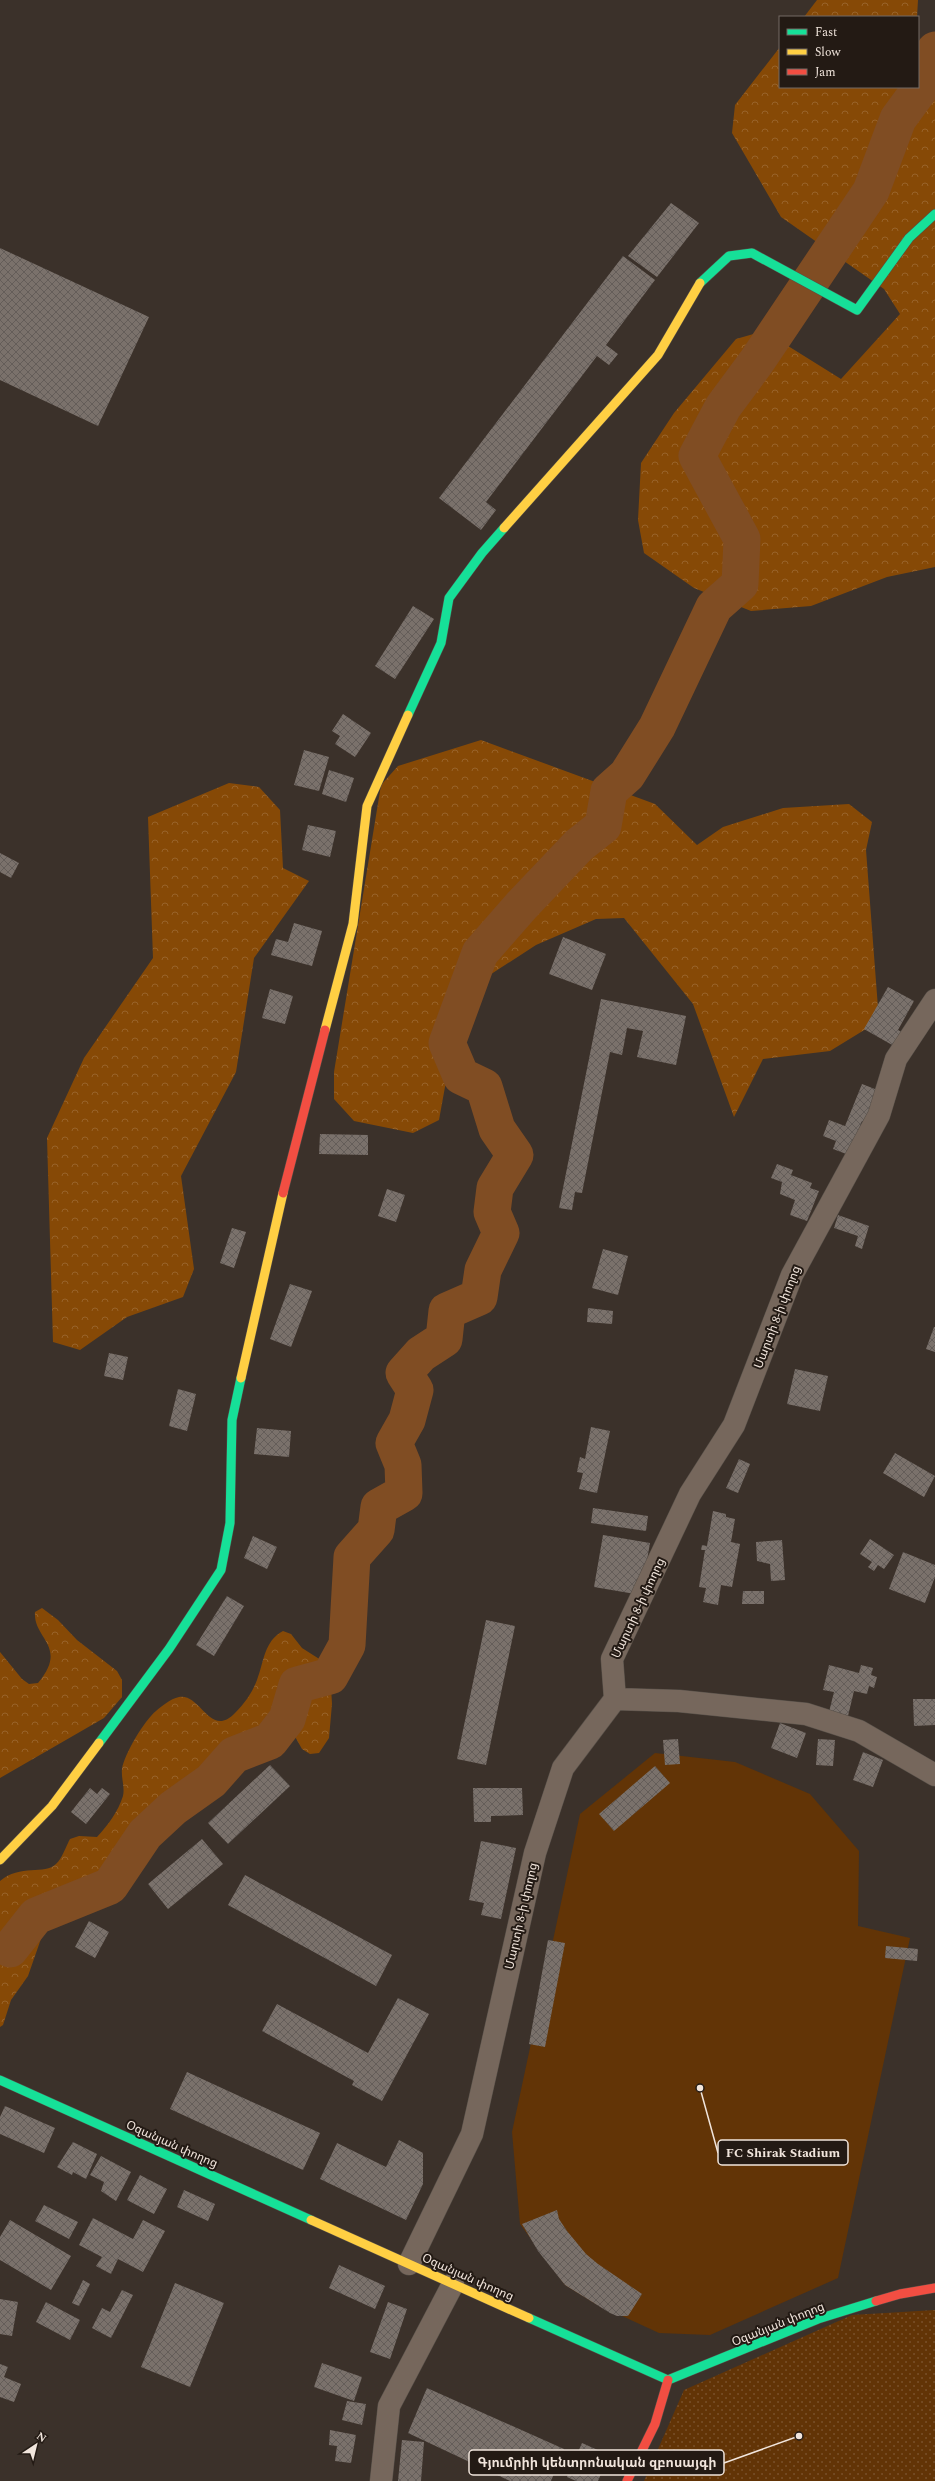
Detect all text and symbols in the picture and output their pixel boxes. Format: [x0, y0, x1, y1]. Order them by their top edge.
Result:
legend [779, 16, 919, 88]
text: Fast [815, 23, 837, 42]
text: Slow [815, 43, 841, 62]
text: Jam [815, 63, 836, 82]
street label: Մարտի 8-ի փողոց [749, 1263, 806, 1372]
street label: Մարտի 8-ի փողոց [607, 1555, 670, 1662]
street label: Մարտի 8-ի փողոց [500, 1861, 543, 1971]
street label: Օզանյան փողոց [123, 2116, 221, 2173]
callout: FC Shirak Stadium [718, 2140, 848, 2165]
text: FC Shirak Stadium [726, 2143, 840, 2163]
street label: Օզանյան փողոց [419, 2249, 517, 2306]
street label: Օզանյան փողոց [729, 2297, 828, 2352]
north arrow [16, 2425, 56, 2465]
text: N [33, 2428, 50, 2447]
callout: Գյումրիի կենտրոնական զբոսայգի [469, 2450, 724, 2475]
text: Գյումրիի կենտրոնական զբոսայգի [477, 2453, 717, 2473]

